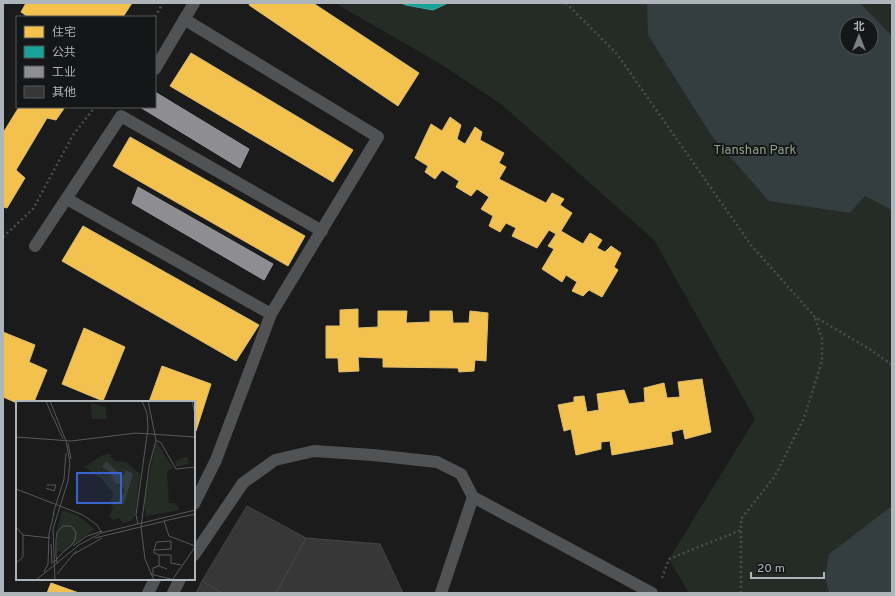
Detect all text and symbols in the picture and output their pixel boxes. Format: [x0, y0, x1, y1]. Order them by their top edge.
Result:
legend [16, 16, 156, 108]
north arrow [839, 16, 879, 56]
text: 北 [854, 20, 865, 34]
text: 住宅 [52, 25, 76, 41]
text: 公共 [52, 45, 76, 61]
text: 工业 [52, 65, 76, 81]
text: 其他 [52, 85, 76, 101]
park label: Tianshan Park [714, 143, 797, 159]
inset map [16, 401, 195, 580]
scale bar [751, 554, 824, 580]
text: 20 m [757, 561, 785, 577]

